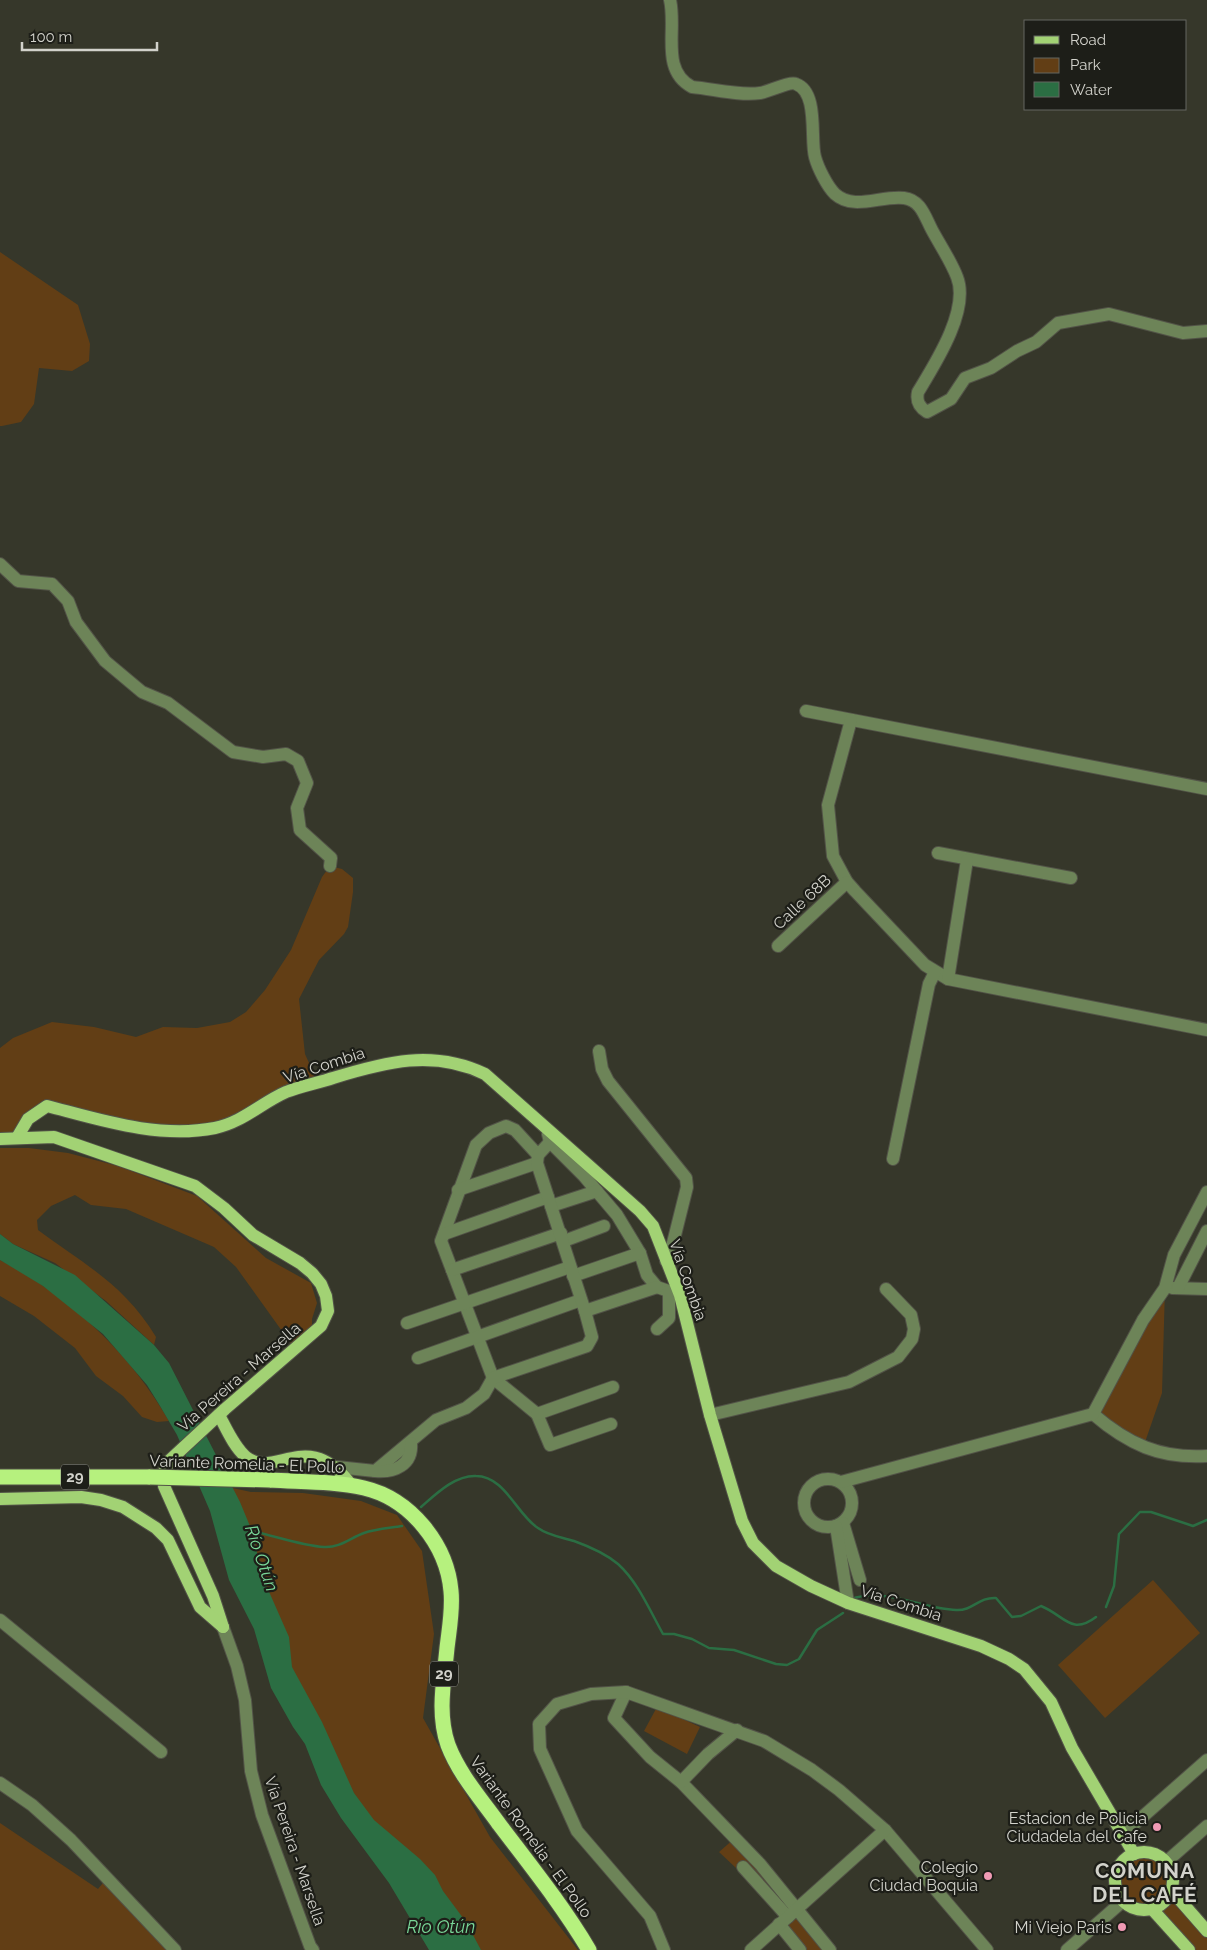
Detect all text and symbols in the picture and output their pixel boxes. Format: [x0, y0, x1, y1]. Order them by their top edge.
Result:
scale bar [22, 20, 158, 52]
legend [1024, 20, 1187, 110]
text: 100 m [30, 28, 72, 46]
text: Road [1070, 31, 1106, 49]
text: Park [1070, 56, 1101, 74]
text: Water [1070, 81, 1113, 99]
street label: Calle 68B [769, 871, 835, 933]
street label: Vía Combia [281, 1043, 367, 1087]
street label: Vía Combia [665, 1237, 711, 1323]
street label: Vía Pereira - Marsella [174, 1318, 304, 1436]
street label: Variante Romelia - El Pollo [149, 1451, 345, 1477]
road number: 29 [61, 1464, 89, 1490]
water label: Río Otún [241, 1522, 283, 1594]
street label: Vía Combia [858, 1581, 944, 1625]
road number: 29 [430, 1662, 458, 1686]
street label: Variante Romelia - El Pollo [466, 1753, 596, 1921]
street label: Vía Pereira - Marsella [261, 1774, 329, 1928]
place label: Estacion de Policia Ciudadela del Cafe [1007, 1809, 1147, 1846]
marker: Estacion de Policia Ciudadela del Cafe [1151, 1821, 1163, 1833]
place label: Colegio Ciudad Boquia [870, 1858, 978, 1895]
district label: COMUNA DEL CAFÉ [1092, 1858, 1198, 1907]
marker: Colegio Ciudad Boquia [982, 1870, 994, 1882]
water label: Río Otún [407, 1916, 475, 1937]
place label: Mi Viejo Paris [1015, 1918, 1112, 1937]
marker: Mi Viejo Paris [1116, 1921, 1128, 1933]

